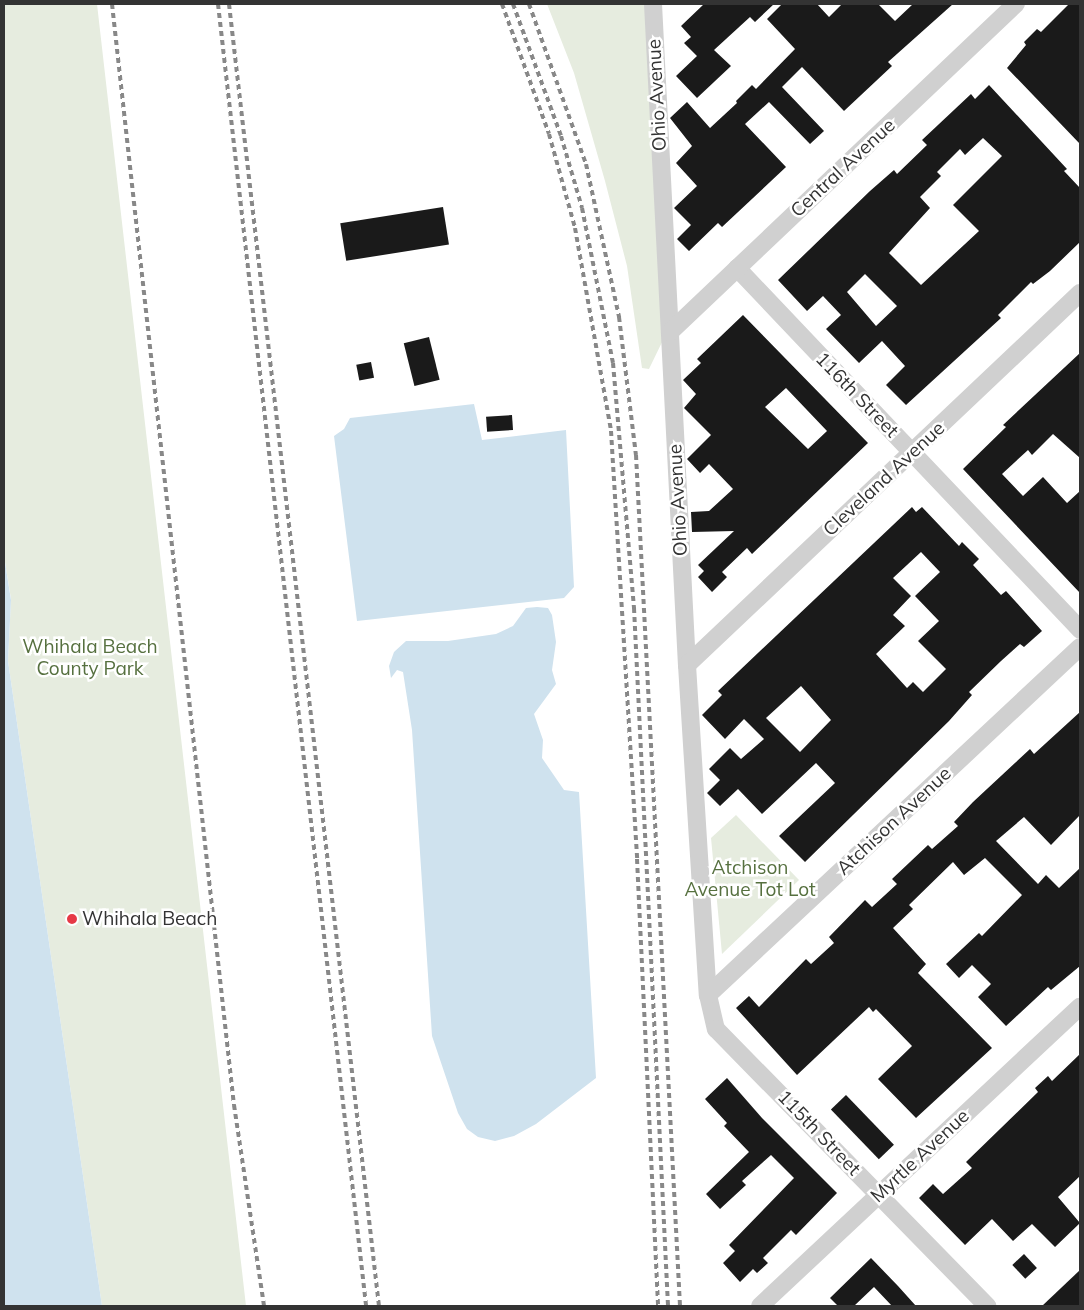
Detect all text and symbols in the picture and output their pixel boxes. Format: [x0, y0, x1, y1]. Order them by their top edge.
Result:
street label: Ohio Avenue [643, 38, 671, 152]
street label: Central Avenue [786, 114, 900, 222]
street label: 116th Street [811, 348, 903, 442]
street label: Cleveland Avenue [819, 417, 949, 541]
street label: Ohio Avenue [664, 443, 692, 557]
park label: Whihala Beach County Park [22, 636, 158, 680]
street label: Atchison Avenue [832, 762, 956, 880]
park label: Atchison Avenue Tot Lot [684, 857, 816, 901]
place label: Whihala Beach [82, 908, 217, 930]
marker: Whihala Beach [66, 913, 78, 925]
street label: 115th Street [773, 1086, 865, 1180]
street label: Myrtle Avenue [866, 1105, 974, 1207]

